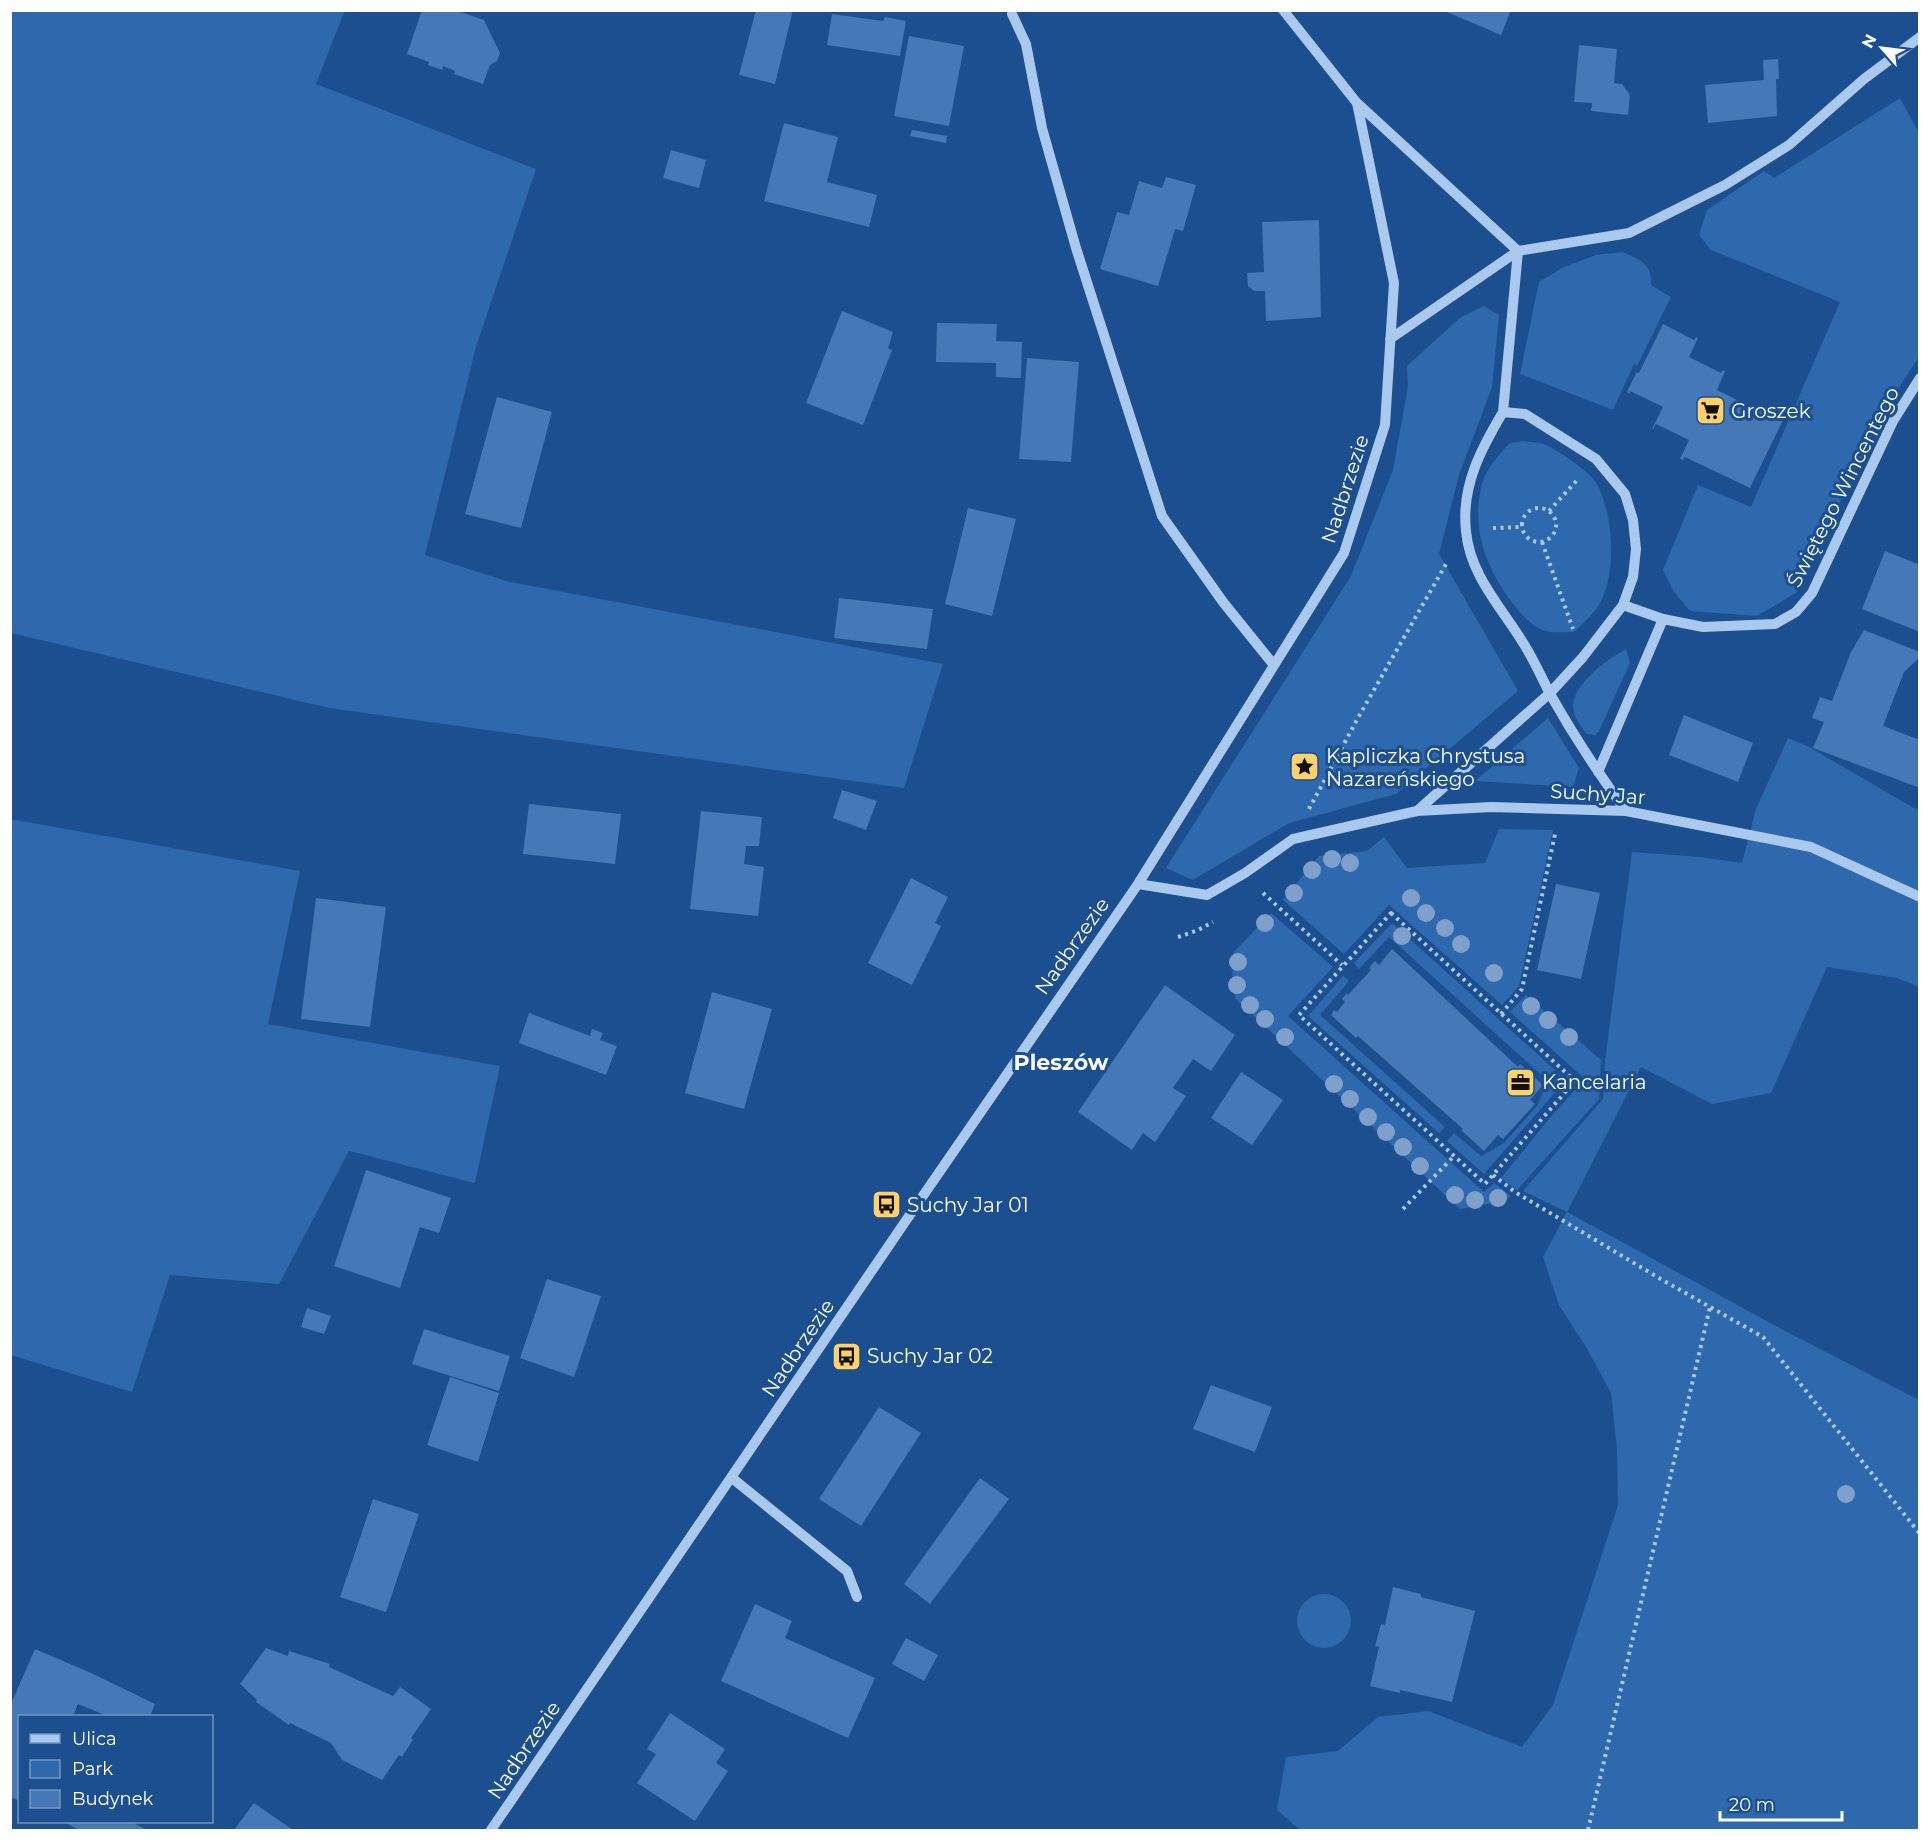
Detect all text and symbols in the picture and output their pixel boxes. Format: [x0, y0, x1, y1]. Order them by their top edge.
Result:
north arrow [1852, 18, 1912, 78]
text: N [1858, 31, 1881, 51]
street label: Świętego Wincentego [1782, 383, 1904, 591]
supermarket icon: Groszek [1694, 395, 1726, 427]
place label: Groszek [1731, 399, 1811, 423]
street label: Nadbrzezie [1316, 432, 1374, 546]
place label: Kapliczka Chrystusa Nazareńskiego [1326, 744, 1525, 791]
place icon: Kapliczka Chrystusa Nazareńskiego [1289, 751, 1321, 783]
street label: Suchy Jar [1549, 779, 1647, 809]
street label: Nadbrzezie [1030, 893, 1114, 999]
district label: Pleszów [1014, 1049, 1109, 1076]
office icon: Kancelaria [1505, 1066, 1537, 1098]
place label: Kancelaria [1542, 1070, 1647, 1094]
bus stop icon: Suchy Jar 01 [870, 1189, 902, 1221]
place label: Suchy Jar 01 [907, 1193, 1029, 1217]
street label: Nadbrzezie [756, 1294, 840, 1402]
bus stop icon: Suchy Jar 02 [830, 1340, 862, 1372]
place label: Suchy Jar 02 [867, 1344, 993, 1368]
street label: Nadbrzezie [482, 1696, 566, 1804]
legend [18, 1715, 213, 1823]
text: Ulica [72, 1728, 117, 1750]
text: Park [72, 1758, 113, 1780]
scale bar [1720, 1784, 1842, 1822]
text: Budynek [72, 1788, 154, 1810]
text: 20 m [1729, 1794, 1775, 1816]

